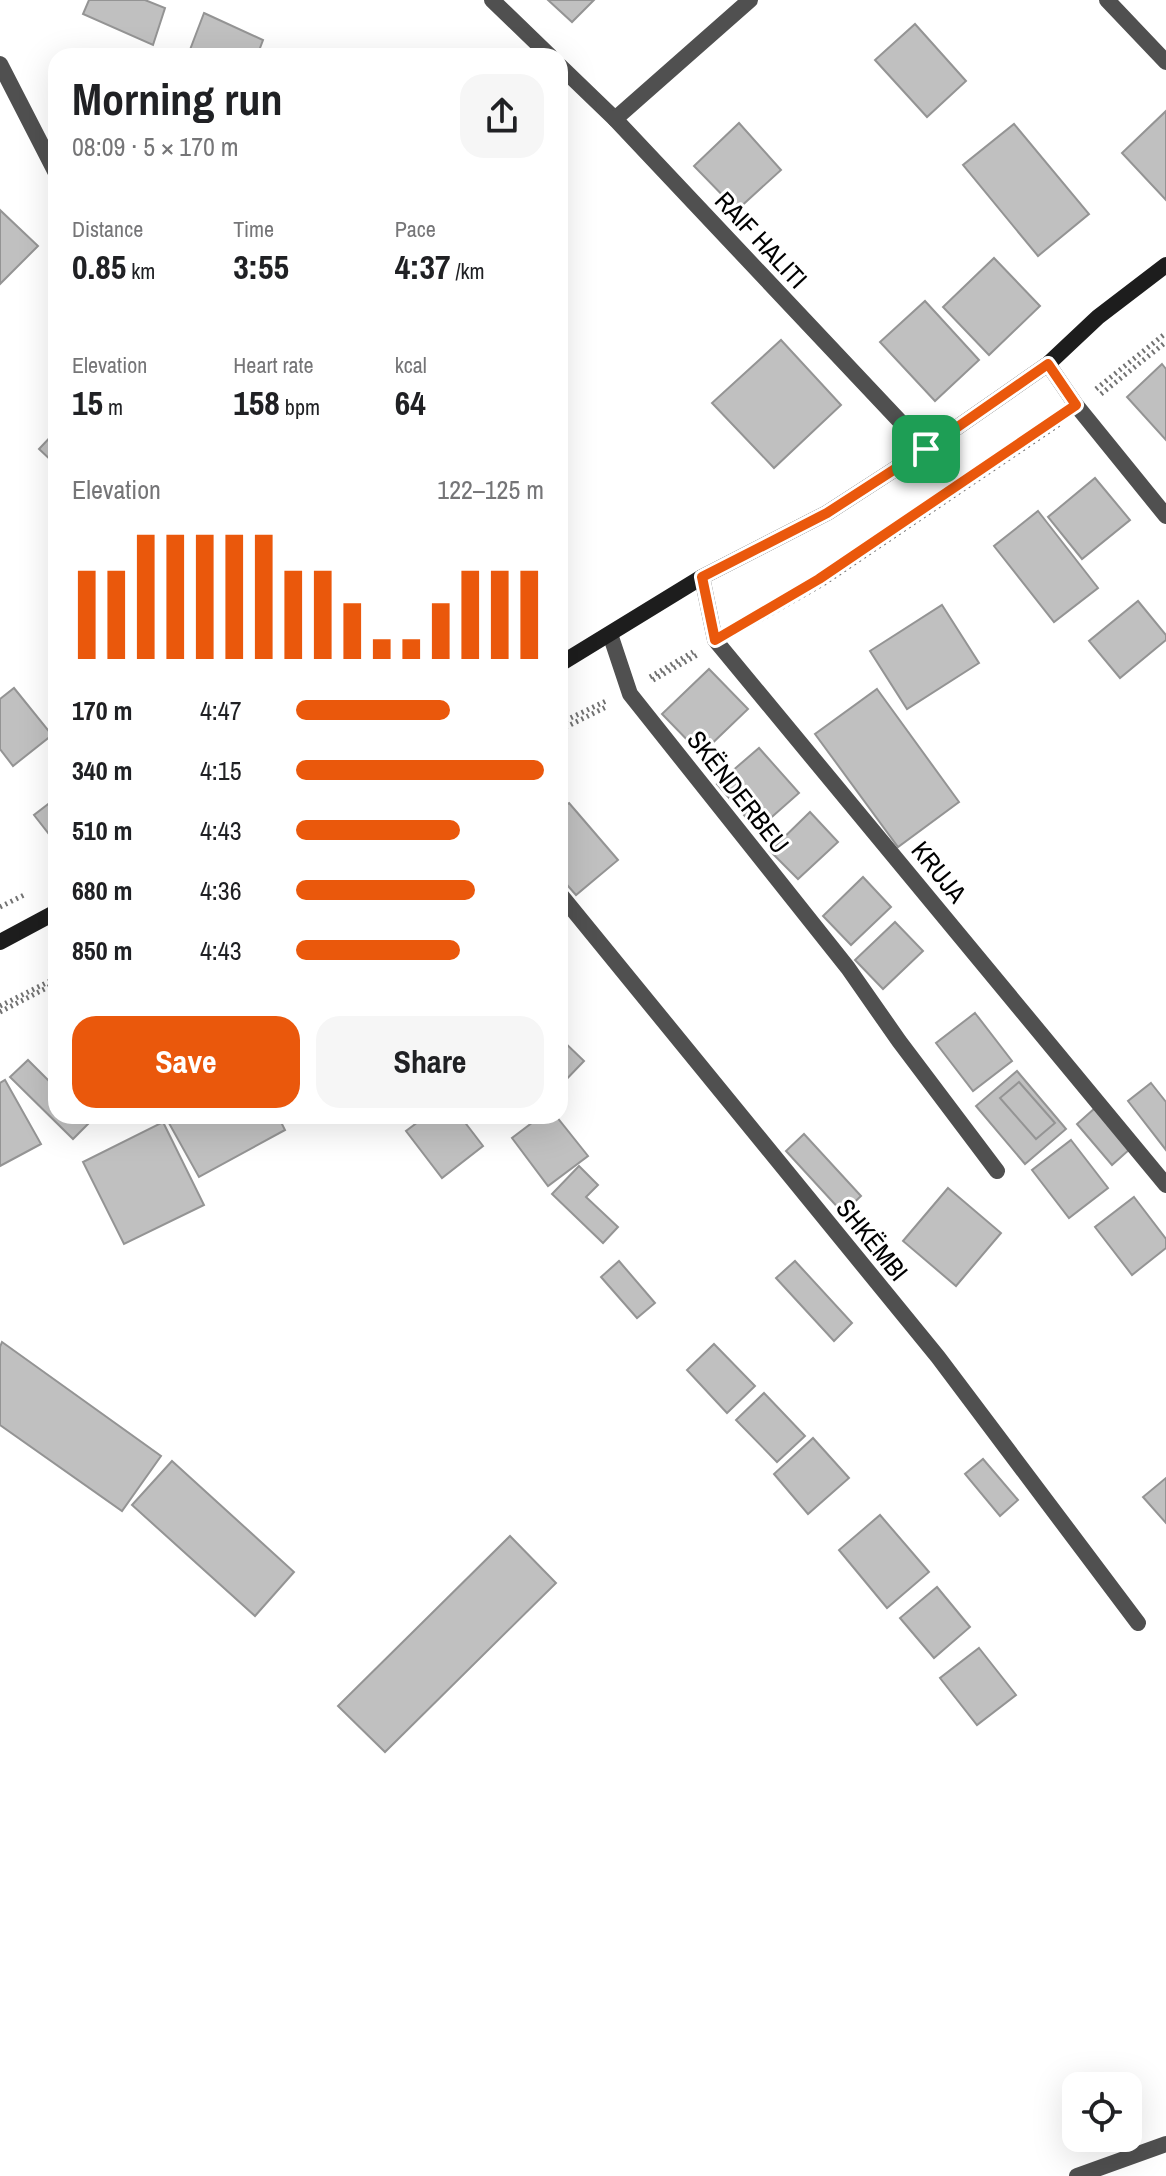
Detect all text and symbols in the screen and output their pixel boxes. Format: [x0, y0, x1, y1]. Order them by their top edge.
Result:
text: Morning run [72, 69, 282, 129]
button: share [460, 74, 544, 158]
text: 08:09 · 5 × 170 m [72, 129, 239, 164]
street label: RAIF HALITI [707, 184, 815, 296]
text: Distance [72, 214, 143, 244]
text: Time [233, 214, 274, 244]
text: Pace [395, 214, 436, 244]
text: 0.85 [72, 244, 126, 290]
text: 3:55 [233, 244, 289, 290]
text: 4:37 [395, 244, 450, 290]
text: km [126, 256, 155, 286]
text: /km [450, 256, 485, 286]
text: Elevation [72, 350, 147, 380]
text: Heart rate [233, 350, 314, 380]
text: kcal [395, 350, 427, 380]
text: 15 [72, 380, 103, 426]
text: 158 [233, 380, 280, 426]
text: 64 [395, 380, 426, 426]
text: m [103, 392, 123, 422]
text: bpm [280, 392, 320, 422]
pin [892, 415, 960, 483]
icon: arrive [904, 427, 948, 471]
text: Elevation [72, 472, 161, 507]
text: 122–125 m [437, 472, 544, 507]
text: 170 m [72, 693, 132, 728]
text: 4:47 [200, 693, 242, 728]
street label: SKËNDERBEU [679, 723, 797, 860]
text: 340 m [72, 753, 132, 788]
text: 4:15 [200, 753, 242, 788]
text: 510 m [72, 813, 132, 848]
text: 4:43 [200, 813, 242, 848]
street label: KRUJA [904, 834, 975, 910]
text: 680 m [72, 873, 132, 908]
text: 4:36 [200, 873, 242, 908]
text: 850 m [72, 933, 132, 968]
text: 4:43 [200, 933, 242, 968]
button: Save [72, 1016, 300, 1108]
button: Share [316, 1016, 544, 1108]
street label: SHKËMBI [829, 1191, 916, 1288]
map controls [1062, 2072, 1142, 2152]
button: locate [1062, 2072, 1142, 2152]

